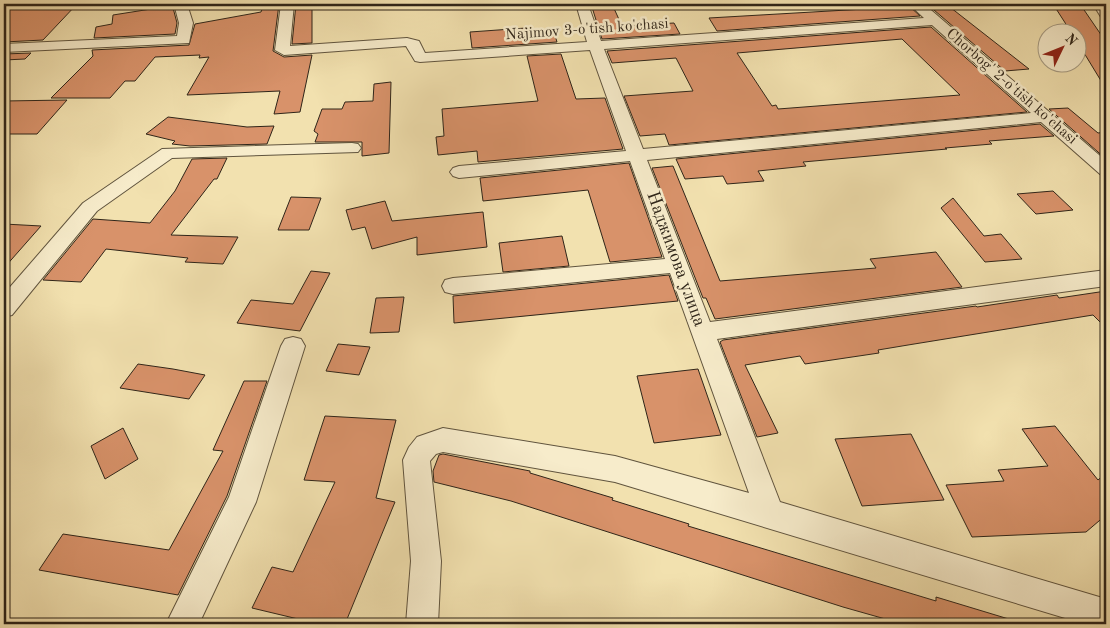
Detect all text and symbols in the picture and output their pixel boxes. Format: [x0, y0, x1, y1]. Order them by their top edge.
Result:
street label: Najimov 3-o'tish ko'chasi [505, 17, 669, 43]
north arrow [1038, 22, 1088, 72]
street label: Chorbog' 2-o'tish ko'chasi [943, 26, 1079, 148]
text: N [1062, 31, 1080, 49]
street label: Наджимова улица [643, 189, 709, 329]

